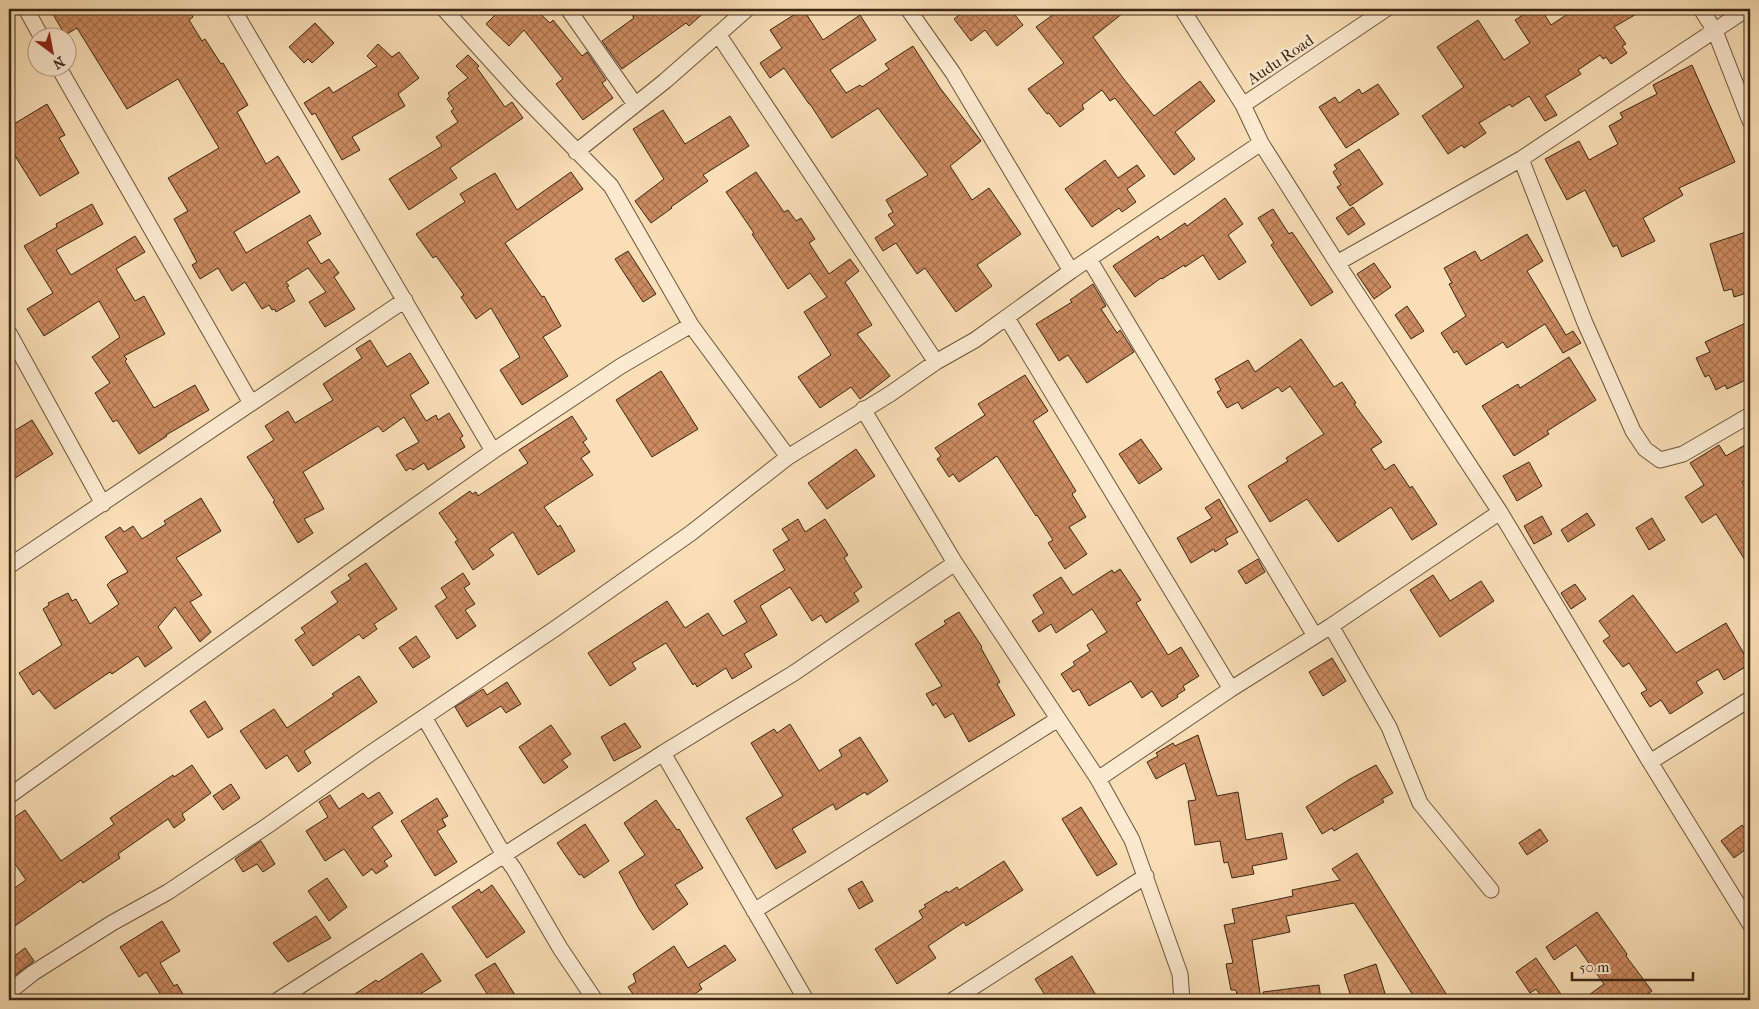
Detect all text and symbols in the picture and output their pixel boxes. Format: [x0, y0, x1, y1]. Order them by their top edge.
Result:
north arrow [28, 28, 78, 78]
street label: Audu Road [1243, 30, 1317, 89]
text: N [49, 53, 68, 73]
scale bar [1572, 949, 1693, 981]
text: 50 m [1579, 958, 1610, 976]

